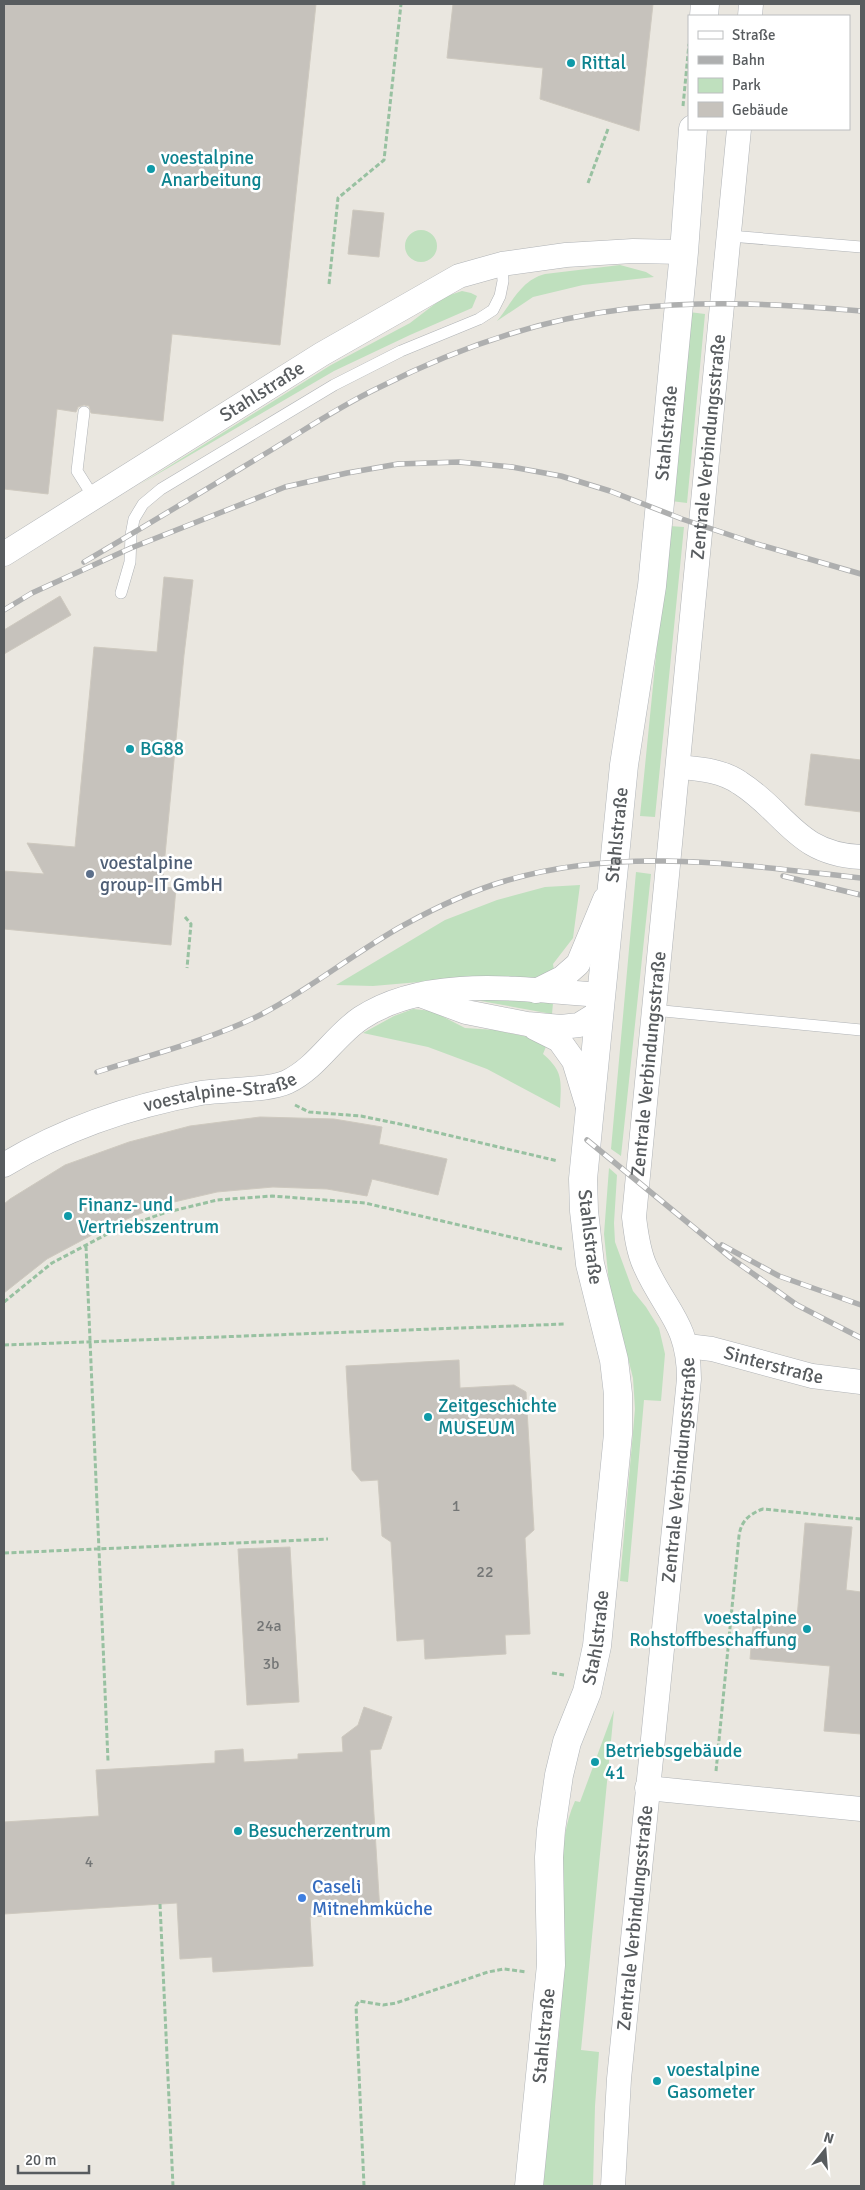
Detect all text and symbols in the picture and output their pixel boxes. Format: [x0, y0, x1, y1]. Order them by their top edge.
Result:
legend [688, 15, 850, 130]
text: Straße [732, 26, 776, 44]
place label: Rittal [581, 51, 626, 75]
text: Bahn [732, 51, 765, 69]
marker: Rittal [565, 57, 577, 69]
text: Park [732, 76, 761, 94]
text: Gebäude [732, 101, 788, 119]
place label: voestalpine Anarbeitung [161, 146, 262, 192]
marker: voestalpine Anarbeitung [145, 163, 157, 175]
street label: Zentrale Verbindungsstraße [686, 333, 731, 561]
street label: Stahlstraße [215, 356, 309, 427]
street label: Stahlstraße [650, 384, 683, 482]
place label: BG88 [140, 737, 184, 761]
marker: BG88 [124, 743, 136, 755]
street label: Stahlstraße [600, 786, 634, 884]
place label: voestalpine group-IT GmbH [100, 851, 223, 897]
marker: voestalpine group-IT GmbH [84, 868, 96, 880]
street label: Zentrale Verbindungsstraße [626, 950, 672, 1178]
street label: voestalpine-Straße [141, 1067, 301, 1118]
street label: Stahlstraße [572, 1188, 608, 1286]
place label: Finanz- und Vertriebszentrum [78, 1193, 219, 1239]
marker: Finanz- und Vertriebszentrum [62, 1210, 74, 1222]
street label: Sinterstraße [721, 1341, 825, 1389]
street label: Zentrale Verbindungsstraße [657, 1356, 701, 1584]
place label: Zeitgeschichte MUSEUM [438, 1394, 557, 1440]
marker: Zeitgeschichte MUSEUM [422, 1411, 434, 1423]
house number: 1 [452, 1496, 460, 1516]
house number: 22 [476, 1562, 494, 1582]
street label: Stahlstraße [577, 1589, 614, 1687]
place label: voestalpine Rohstoffbeschaffung [629, 1606, 797, 1652]
house number: 24a [256, 1616, 282, 1636]
marker: voestalpine Rohstoffbeschaffung [801, 1623, 813, 1635]
house number: 3b [262, 1654, 280, 1674]
place label: Betriebsgebäude 41 [605, 1739, 742, 1785]
marker: Betriebsgebäude 41 [589, 1756, 601, 1768]
street label: Zentrale Verbindungsstraße [612, 1804, 658, 2032]
place label: Besucherzentrum [248, 1819, 391, 1843]
marker: Besucherzentrum [232, 1825, 244, 1837]
house number: 4 [85, 1852, 94, 1872]
place label: Caseli Mitnehmküche [312, 1875, 433, 1921]
marker: Caseli Mitnehmküche [296, 1892, 308, 1904]
street label: Stahlstraße [527, 1987, 561, 2085]
place label: voestalpine Gasometer [667, 2058, 760, 2104]
marker: voestalpine Gasometer [651, 2075, 663, 2087]
north arrow [800, 2125, 850, 2175]
text: N [822, 2128, 836, 2148]
scale bar [18, 2142, 89, 2174]
text: 20 m [25, 2151, 56, 2169]

